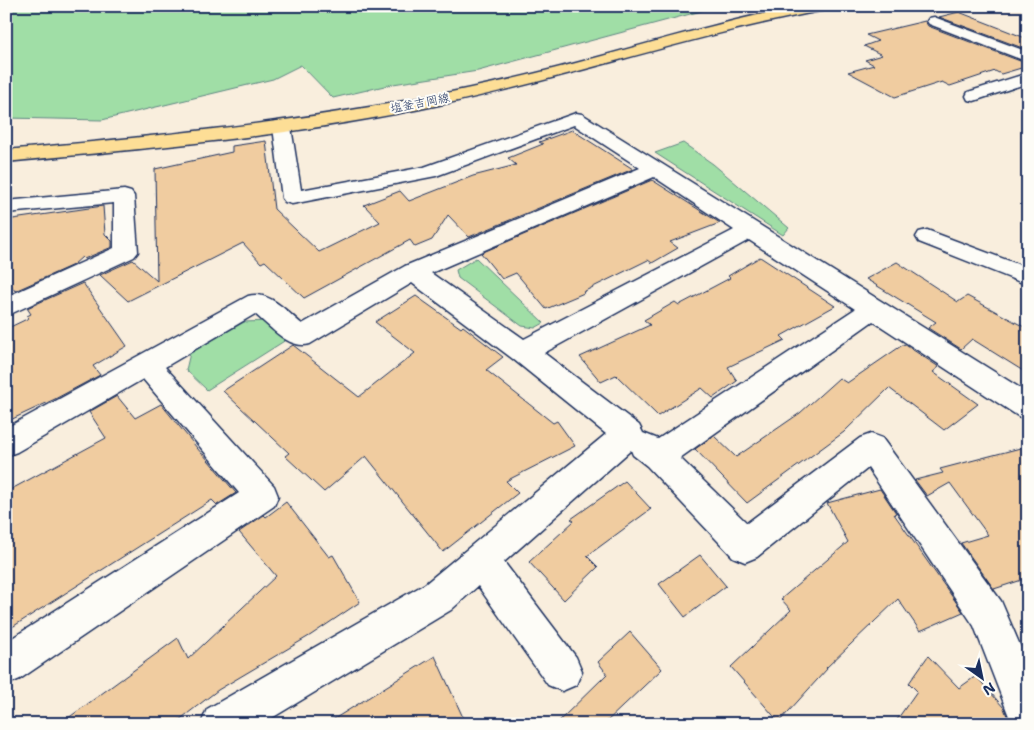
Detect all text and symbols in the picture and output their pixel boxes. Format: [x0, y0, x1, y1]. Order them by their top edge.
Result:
street label: 塩釜吉岡線 [389, 89, 451, 117]
north arrow [956, 652, 1006, 702]
text: N [980, 678, 999, 699]

